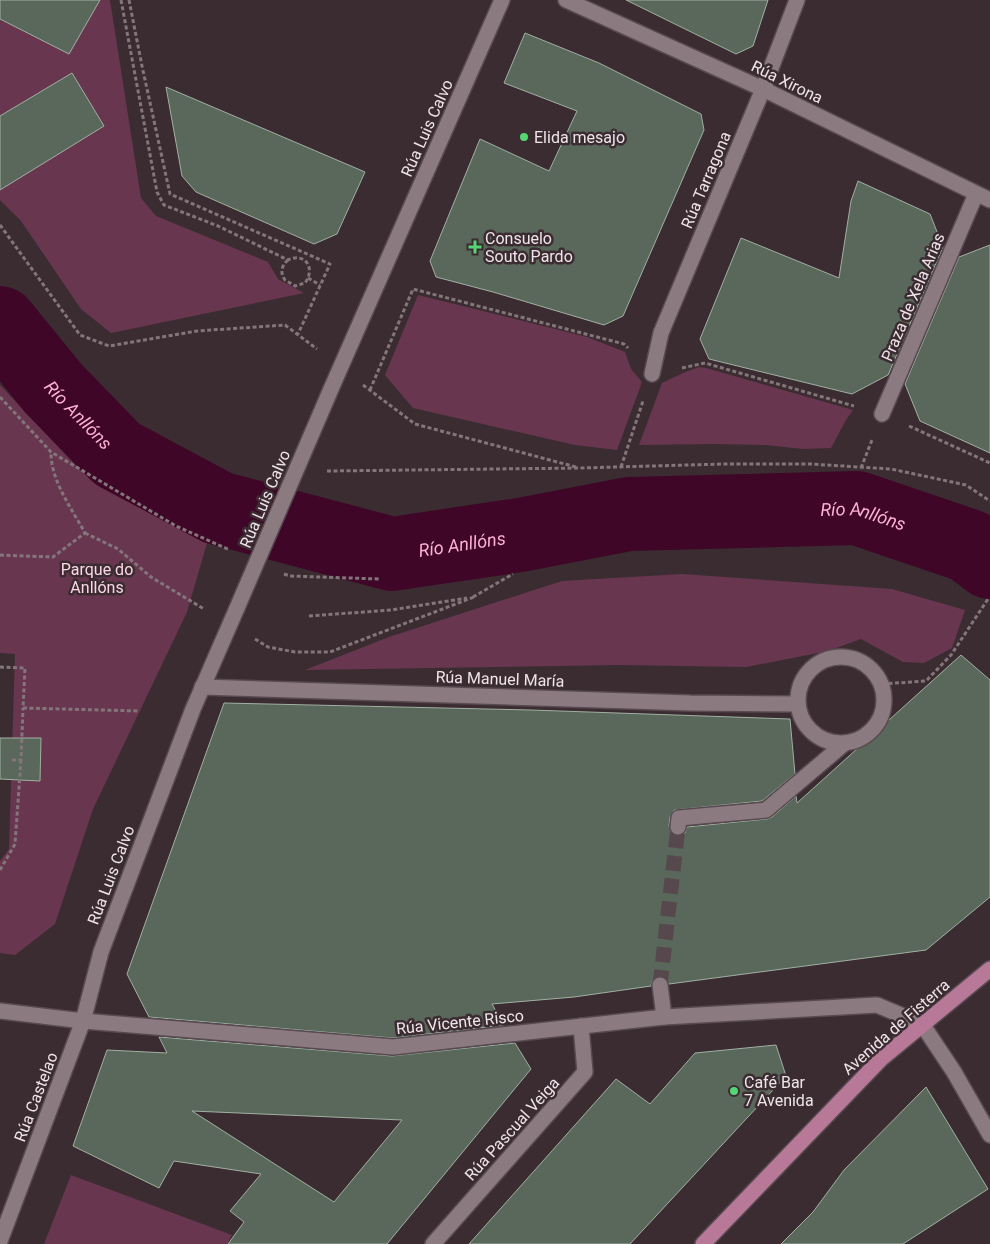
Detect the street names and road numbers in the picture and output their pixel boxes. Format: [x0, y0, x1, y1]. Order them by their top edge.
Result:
street label: Rúa Xirona [748, 57, 826, 107]
street label: Rúa Luis Calvo [397, 76, 457, 180]
street label: Rúa Tarragona [677, 129, 735, 231]
street label: Praza de Xela Arias [877, 230, 949, 364]
street label: Rúa Luis Calvo [236, 447, 294, 551]
street label: Rúa Manuel María [435, 667, 565, 691]
street label: Rúa Luis Calvo [83, 823, 139, 927]
street label: Avenida de Fisterra [838, 975, 954, 1079]
street label: Rúa Vicente Risco [395, 1006, 525, 1038]
street label: Rúa Castelao [10, 1050, 62, 1144]
street label: Rúa Pascual Veiga [461, 1074, 563, 1184]

